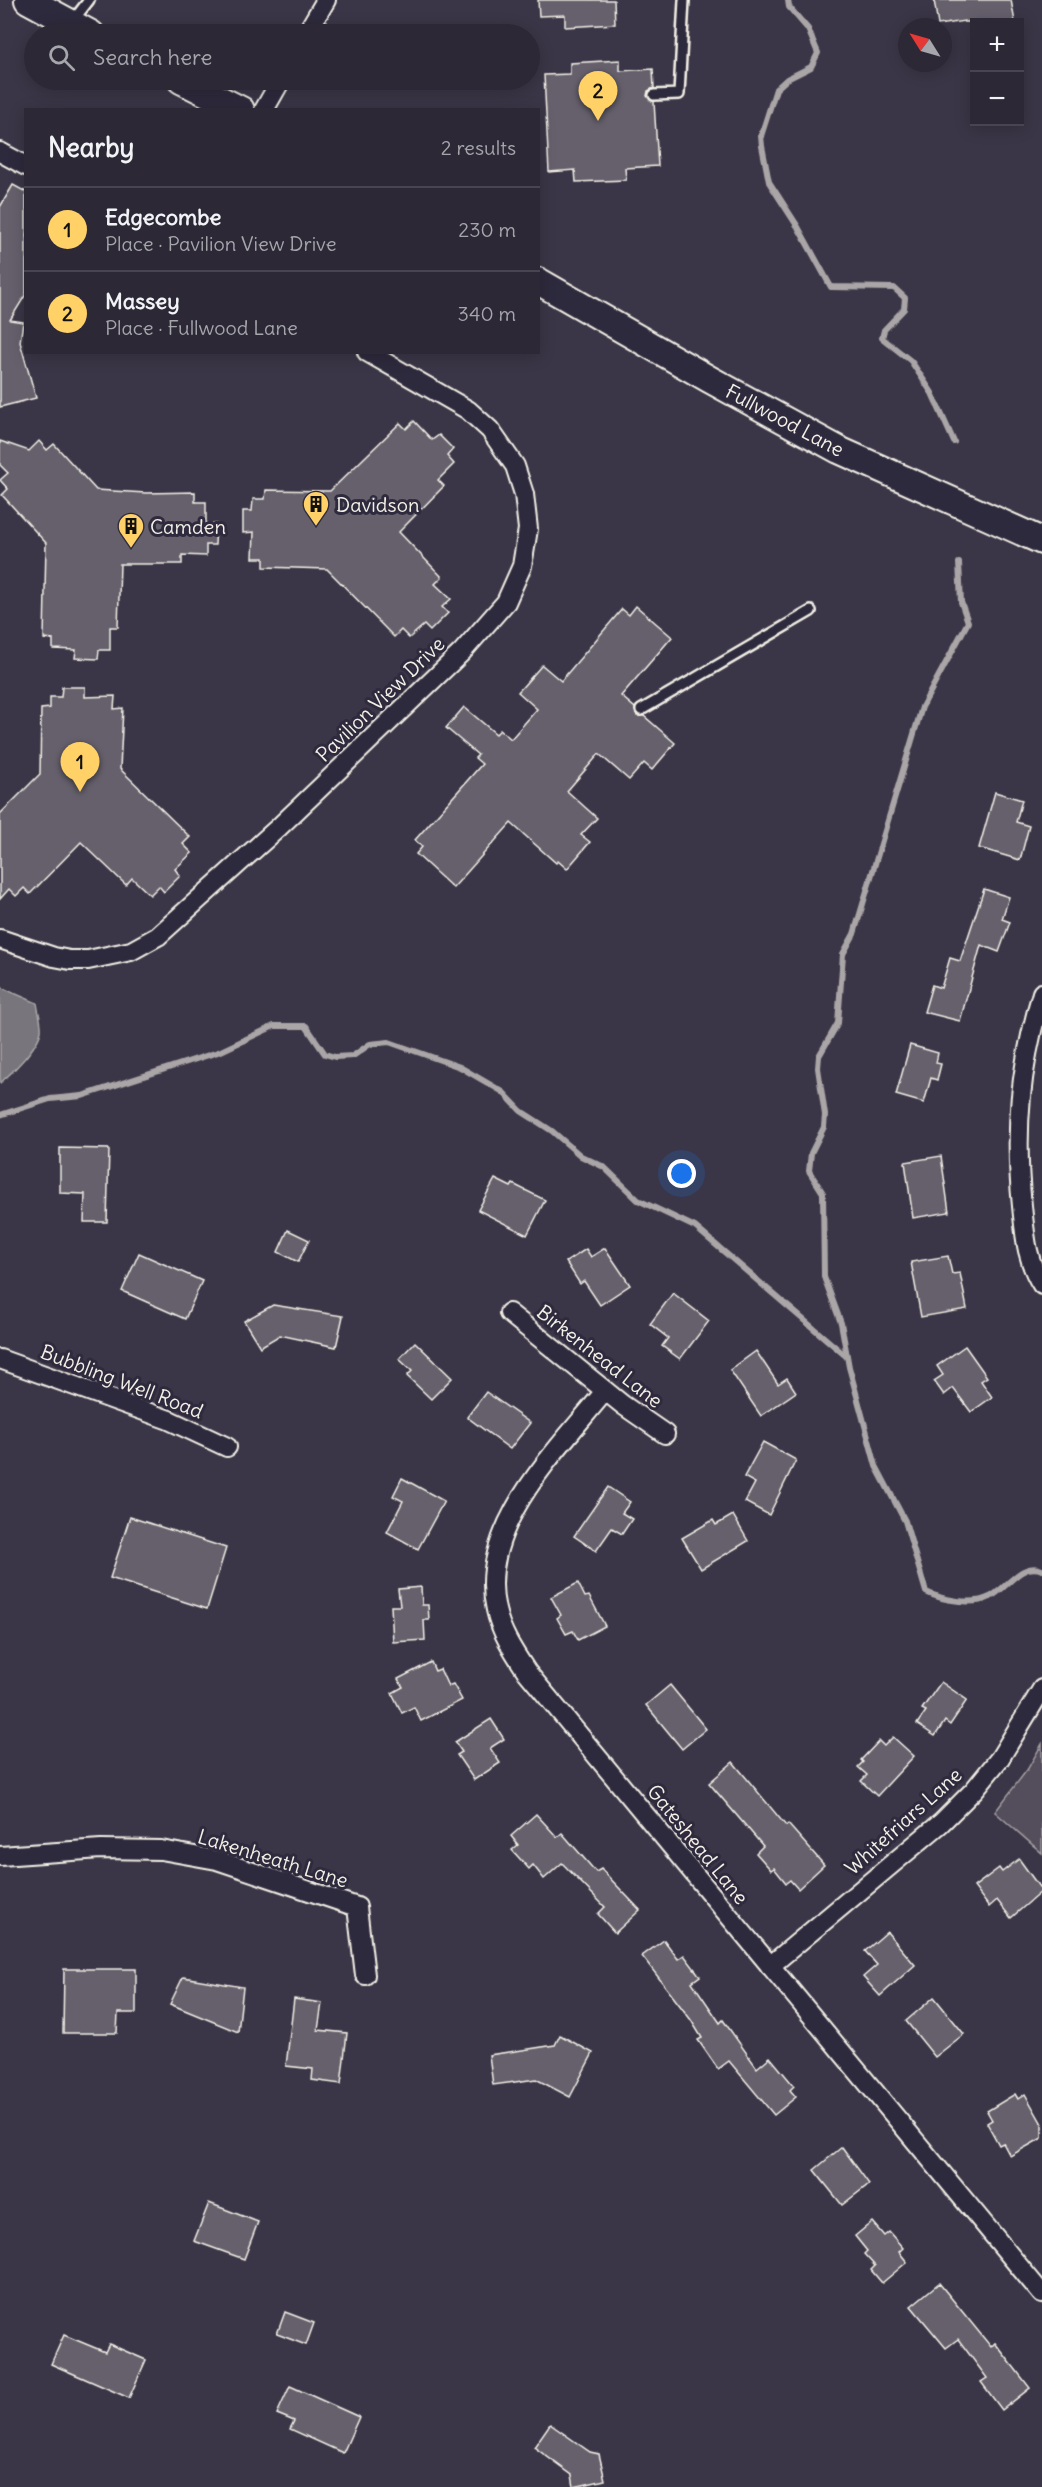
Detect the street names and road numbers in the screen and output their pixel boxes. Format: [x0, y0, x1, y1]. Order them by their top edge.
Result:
street label: Fullwood Lane [722, 378, 848, 462]
street label: Pavilion View Drive [310, 631, 450, 767]
street label: Birkenhead Lane [532, 1299, 668, 1413]
street label: Bubbling Well Road [37, 1338, 207, 1424]
street label: Whitefriars Lane [839, 1762, 967, 1880]
street label: Gateshead Lane [642, 1779, 754, 1909]
street label: Lakenheath Lane [195, 1823, 351, 1893]

